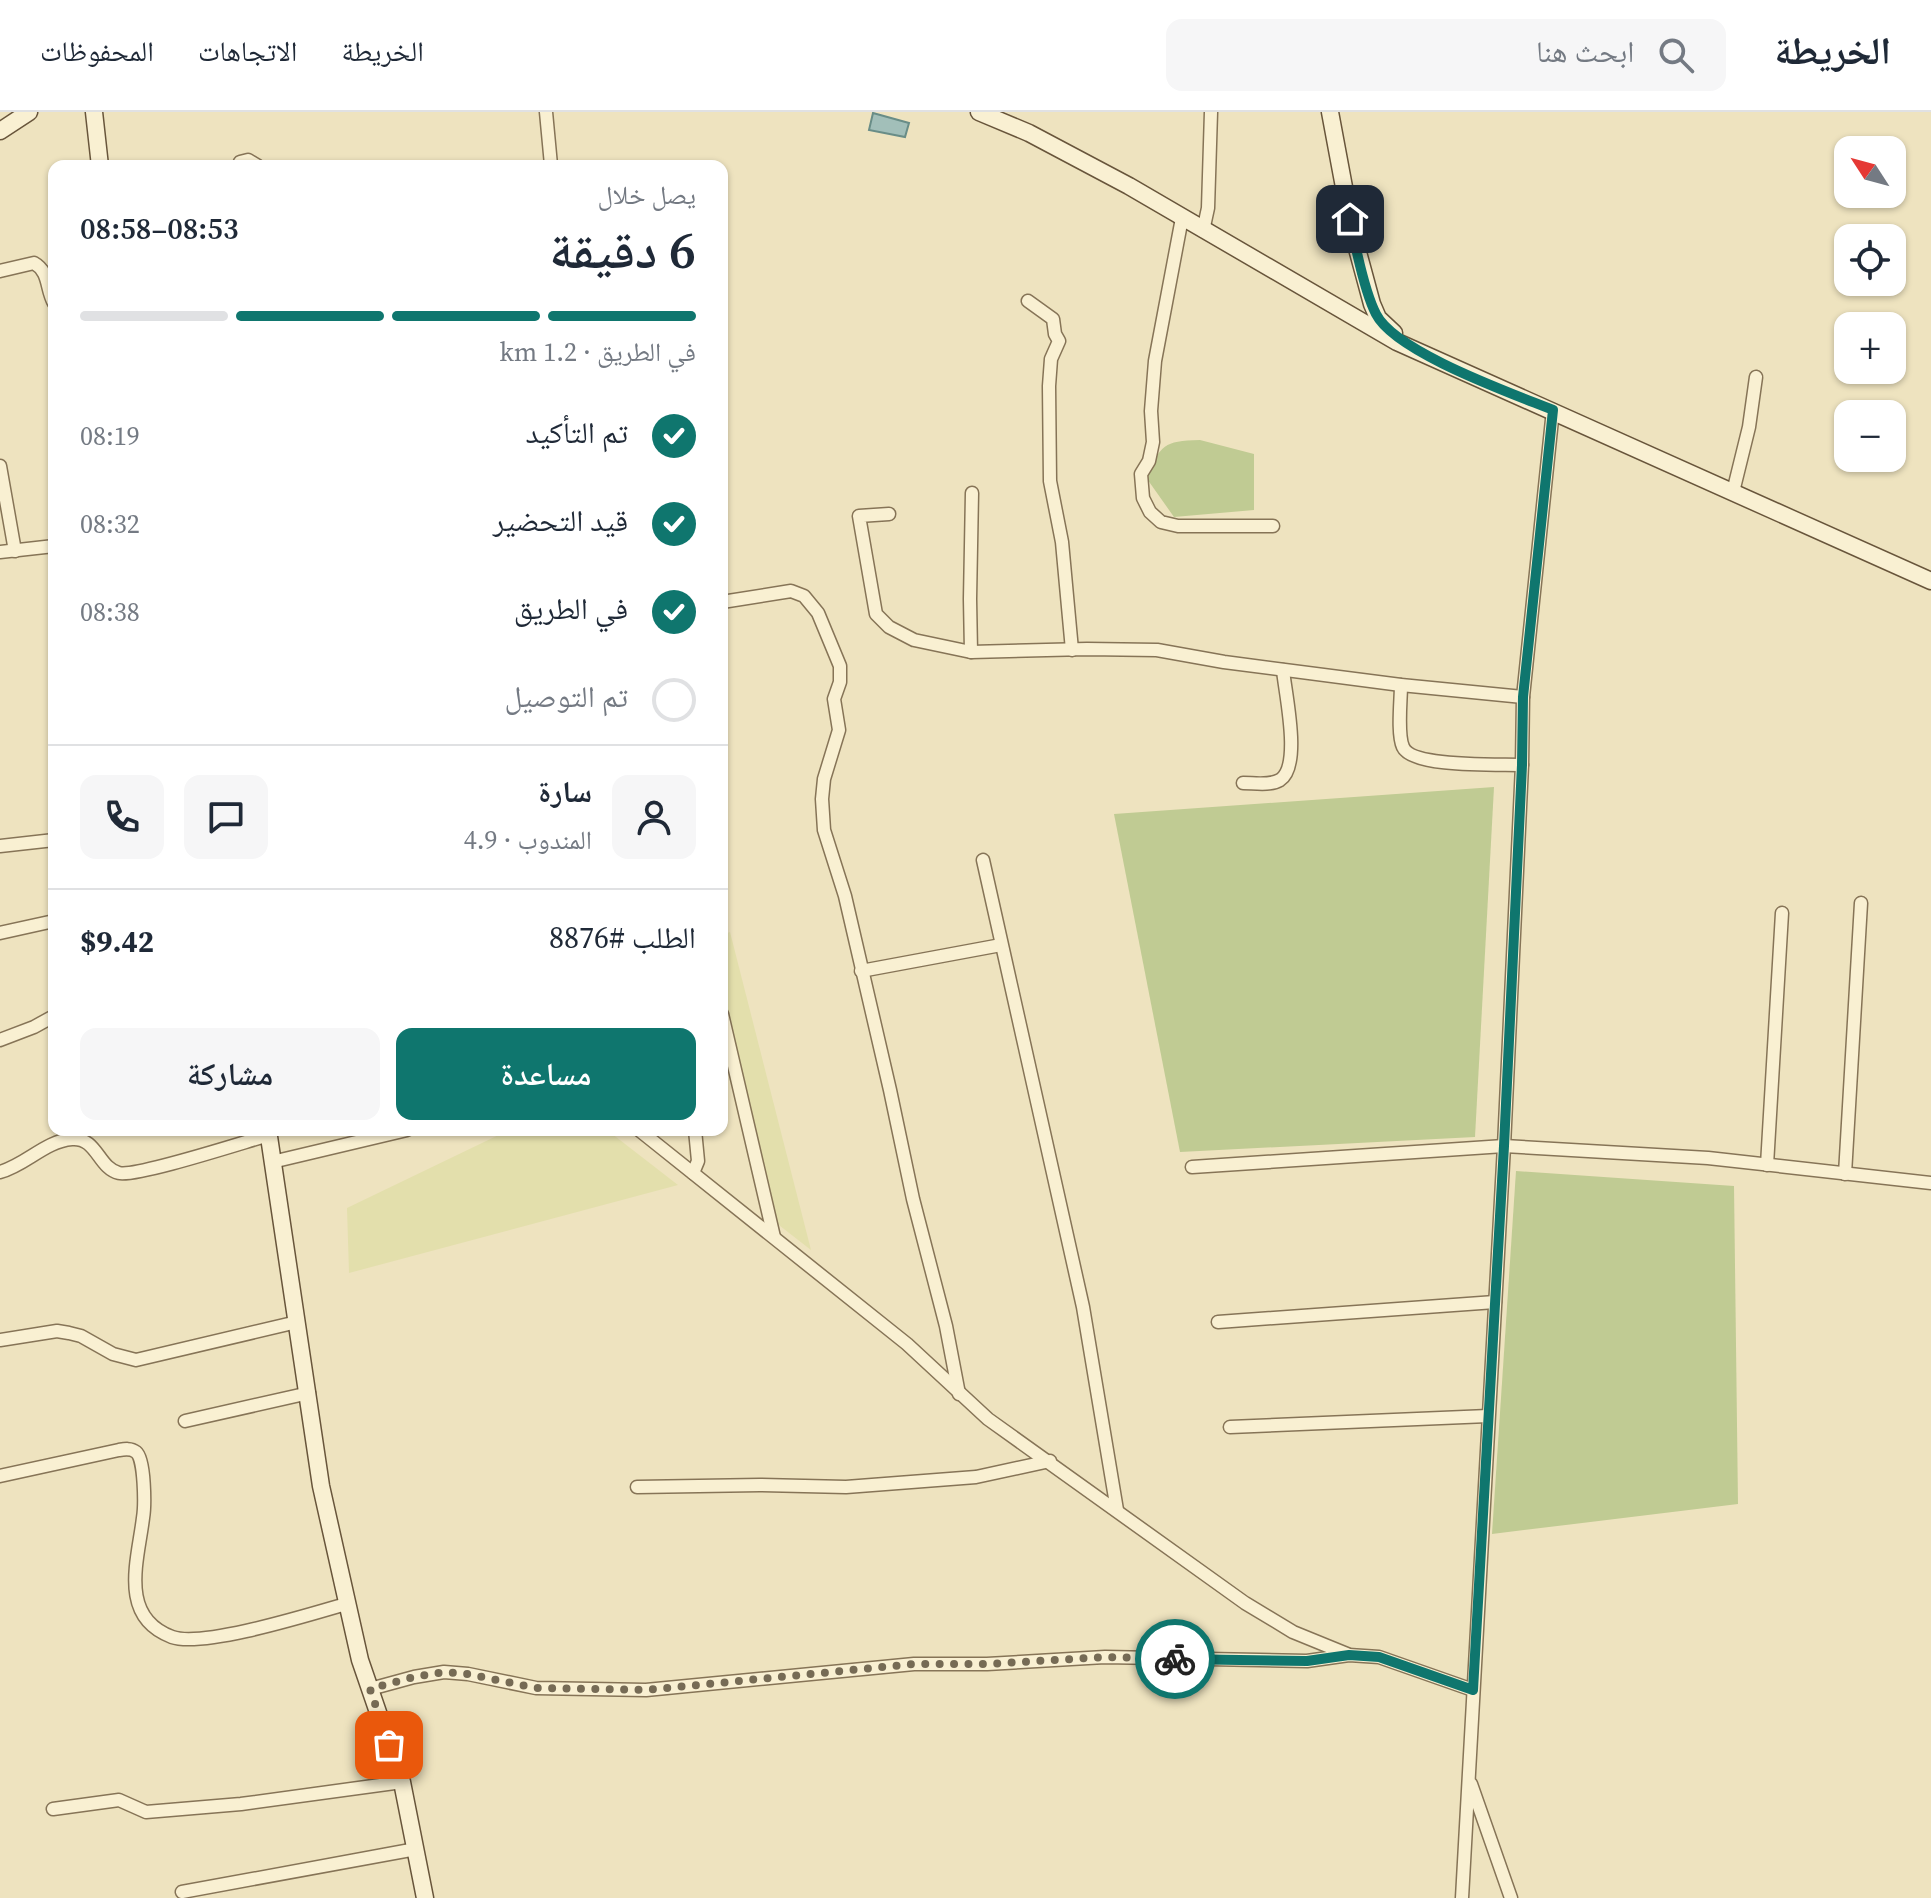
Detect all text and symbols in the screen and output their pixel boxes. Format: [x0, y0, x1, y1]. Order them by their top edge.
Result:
search box [1166, 19, 1726, 91]
text: الخريطة [1774, 25, 1891, 77]
text: ابحث هنا [1536, 31, 1634, 72]
text: المحفوظات [40, 32, 154, 70]
text: الاتجاهات [198, 32, 297, 70]
text: الخريطة [341, 32, 424, 70]
icon: search [1654, 33, 1698, 77]
north arrow [1834, 136, 1906, 208]
map controls [1834, 136, 1906, 472]
text: يصل خلال [598, 177, 696, 213]
pin [1316, 185, 1384, 253]
icon: home [1328, 197, 1372, 241]
text: 08:53–08:58 [80, 208, 239, 249]
text: 6 دقيقة [549, 214, 696, 285]
button: locate [1834, 224, 1906, 296]
button: + [1834, 312, 1906, 384]
text: في الطريق · 1.2 km [500, 334, 696, 370]
button: − [1834, 400, 1906, 472]
text: تم التأكيد [526, 412, 628, 453]
icon: check [652, 414, 696, 458]
text: 08:19 [80, 418, 140, 454]
text: قيد التحضير [493, 500, 628, 541]
icon: check [652, 502, 696, 546]
text: 08:32 [80, 506, 140, 542]
text: في الطريق [514, 588, 628, 629]
icon: check [652, 590, 696, 634]
text: 08:38 [80, 594, 140, 630]
text: تم التوصيل [504, 676, 628, 717]
text: سارة [538, 771, 592, 812]
button: phone [80, 775, 164, 859]
button: chat [184, 775, 268, 859]
button: person [612, 775, 696, 859]
text: المندوب · 4.9 [464, 822, 592, 858]
text: الطلب #8876 [549, 917, 696, 958]
text: $9.42 [80, 921, 154, 962]
button: مشاركة [80, 1028, 380, 1120]
button: مساعدة [396, 1028, 696, 1120]
courier [1135, 1619, 1215, 1699]
icon: bike [1153, 1637, 1197, 1681]
pin [355, 1711, 423, 1779]
icon: bag [367, 1723, 411, 1767]

